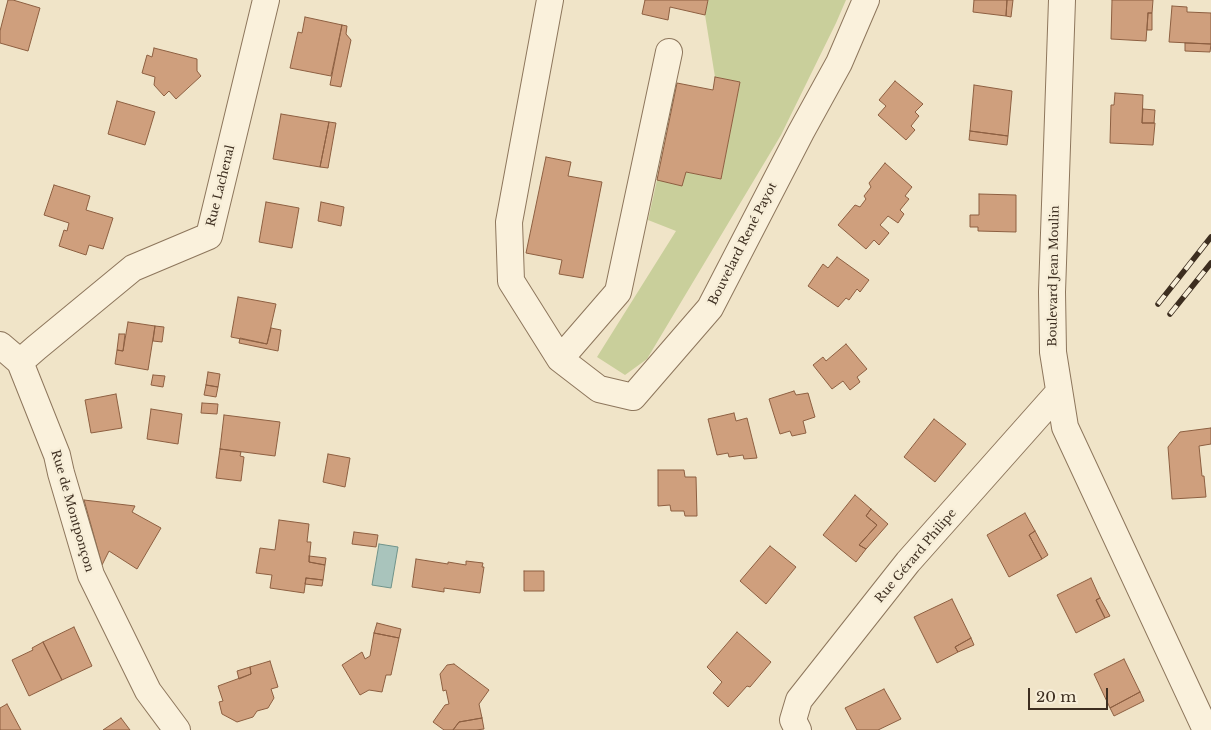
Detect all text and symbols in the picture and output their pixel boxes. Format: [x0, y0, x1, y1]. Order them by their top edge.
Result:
street label: Rue Lachenal [204, 144, 238, 228]
street label: Bouvelard René Payot [706, 180, 780, 308]
street label: Boulevard Jean Moulin [1046, 205, 1062, 347]
street label: Rue de Montponçon [48, 448, 96, 574]
street label: Rue Gérard Philipe [872, 506, 960, 606]
scale bar [1031, 678, 1111, 710]
text: 20 m [1036, 687, 1076, 706]

